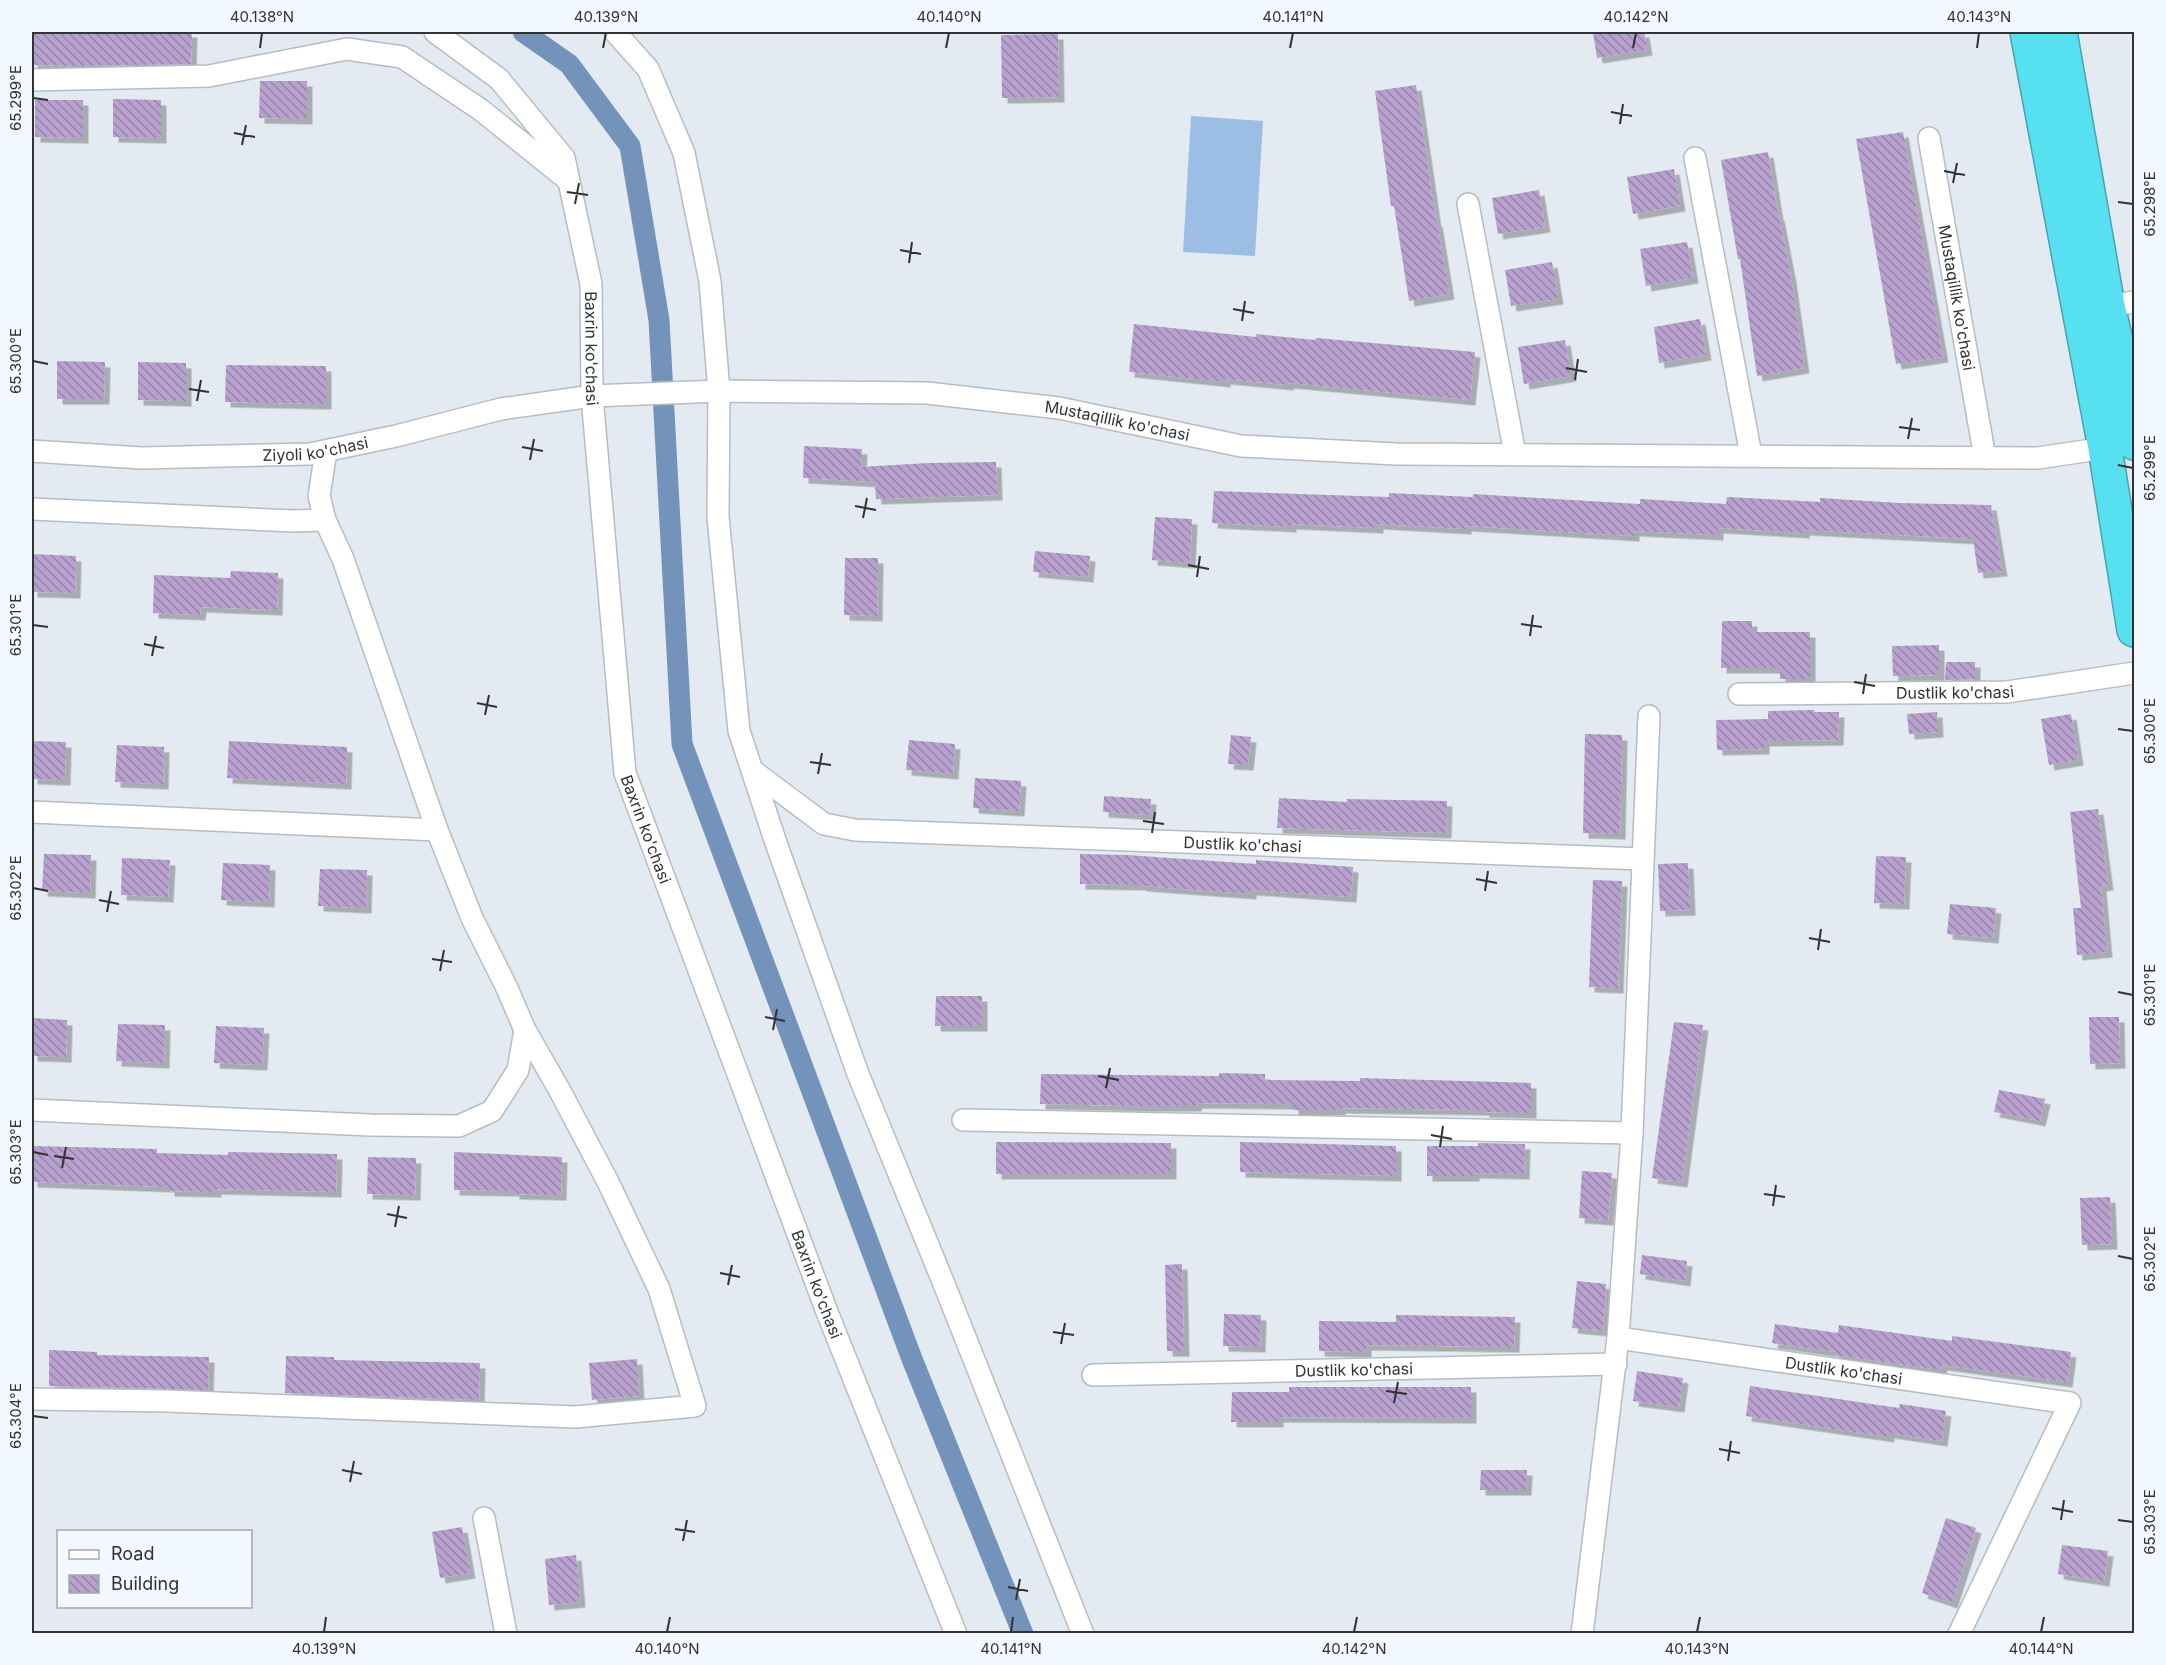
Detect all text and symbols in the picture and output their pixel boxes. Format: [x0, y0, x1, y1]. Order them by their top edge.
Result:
text: 40.138°N [230, 7, 294, 26]
text: 40.139°N [574, 7, 638, 26]
text: 40.140°N [916, 7, 982, 26]
text: 40.141°N [1262, 7, 1324, 26]
text: 40.142°N [1604, 7, 1668, 26]
text: 40.143°N [1947, 7, 2011, 26]
text: 65.299°E [6, 65, 25, 131]
text: 65.298°E [2140, 171, 2159, 237]
street label: Mustaqillik ko'chasi [1934, 223, 1979, 372]
street label: Baxrin ko'chasi [581, 291, 603, 407]
text: 65.300°E [6, 328, 25, 394]
street label: Mustaqillik ko'chasi [1044, 396, 1192, 445]
street label: Ziyoli ko'chasi [262, 432, 370, 465]
text: 65.299°E [2140, 435, 2159, 501]
text: 65.301°E [6, 594, 25, 656]
street label: Dustlik ko'chasi [1896, 681, 2015, 703]
text: 65.300°E [2140, 698, 2159, 764]
street label: Baxrin ko'chasi [617, 772, 676, 886]
street label: Dustlik ko'chasi [1183, 832, 1302, 856]
text: 65.302°E [6, 855, 25, 921]
text: 65.301°E [2140, 964, 2159, 1026]
text: 65.303°E [6, 1119, 25, 1185]
text: 65.302°E [2140, 1226, 2159, 1292]
street label: Baxrin ko'chasi [787, 1227, 847, 1341]
street label: Dustlik ko'chasi [1784, 1352, 1904, 1389]
street label: Dustlik ko'chasi [1295, 1358, 1413, 1381]
text: 65.304°E [6, 1383, 25, 1449]
text: 65.303°E [2140, 1489, 2159, 1555]
legend [57, 1530, 252, 1608]
text: Road [111, 1543, 154, 1564]
text: Building [111, 1573, 179, 1594]
text: 40.139°N [292, 1639, 356, 1658]
text: 40.140°N [634, 1639, 700, 1658]
text: 40.141°N [980, 1639, 1042, 1658]
text: 40.142°N [1322, 1639, 1386, 1658]
text: 40.143°N [1665, 1639, 1729, 1658]
text: 40.144°N [2008, 1639, 2074, 1658]

